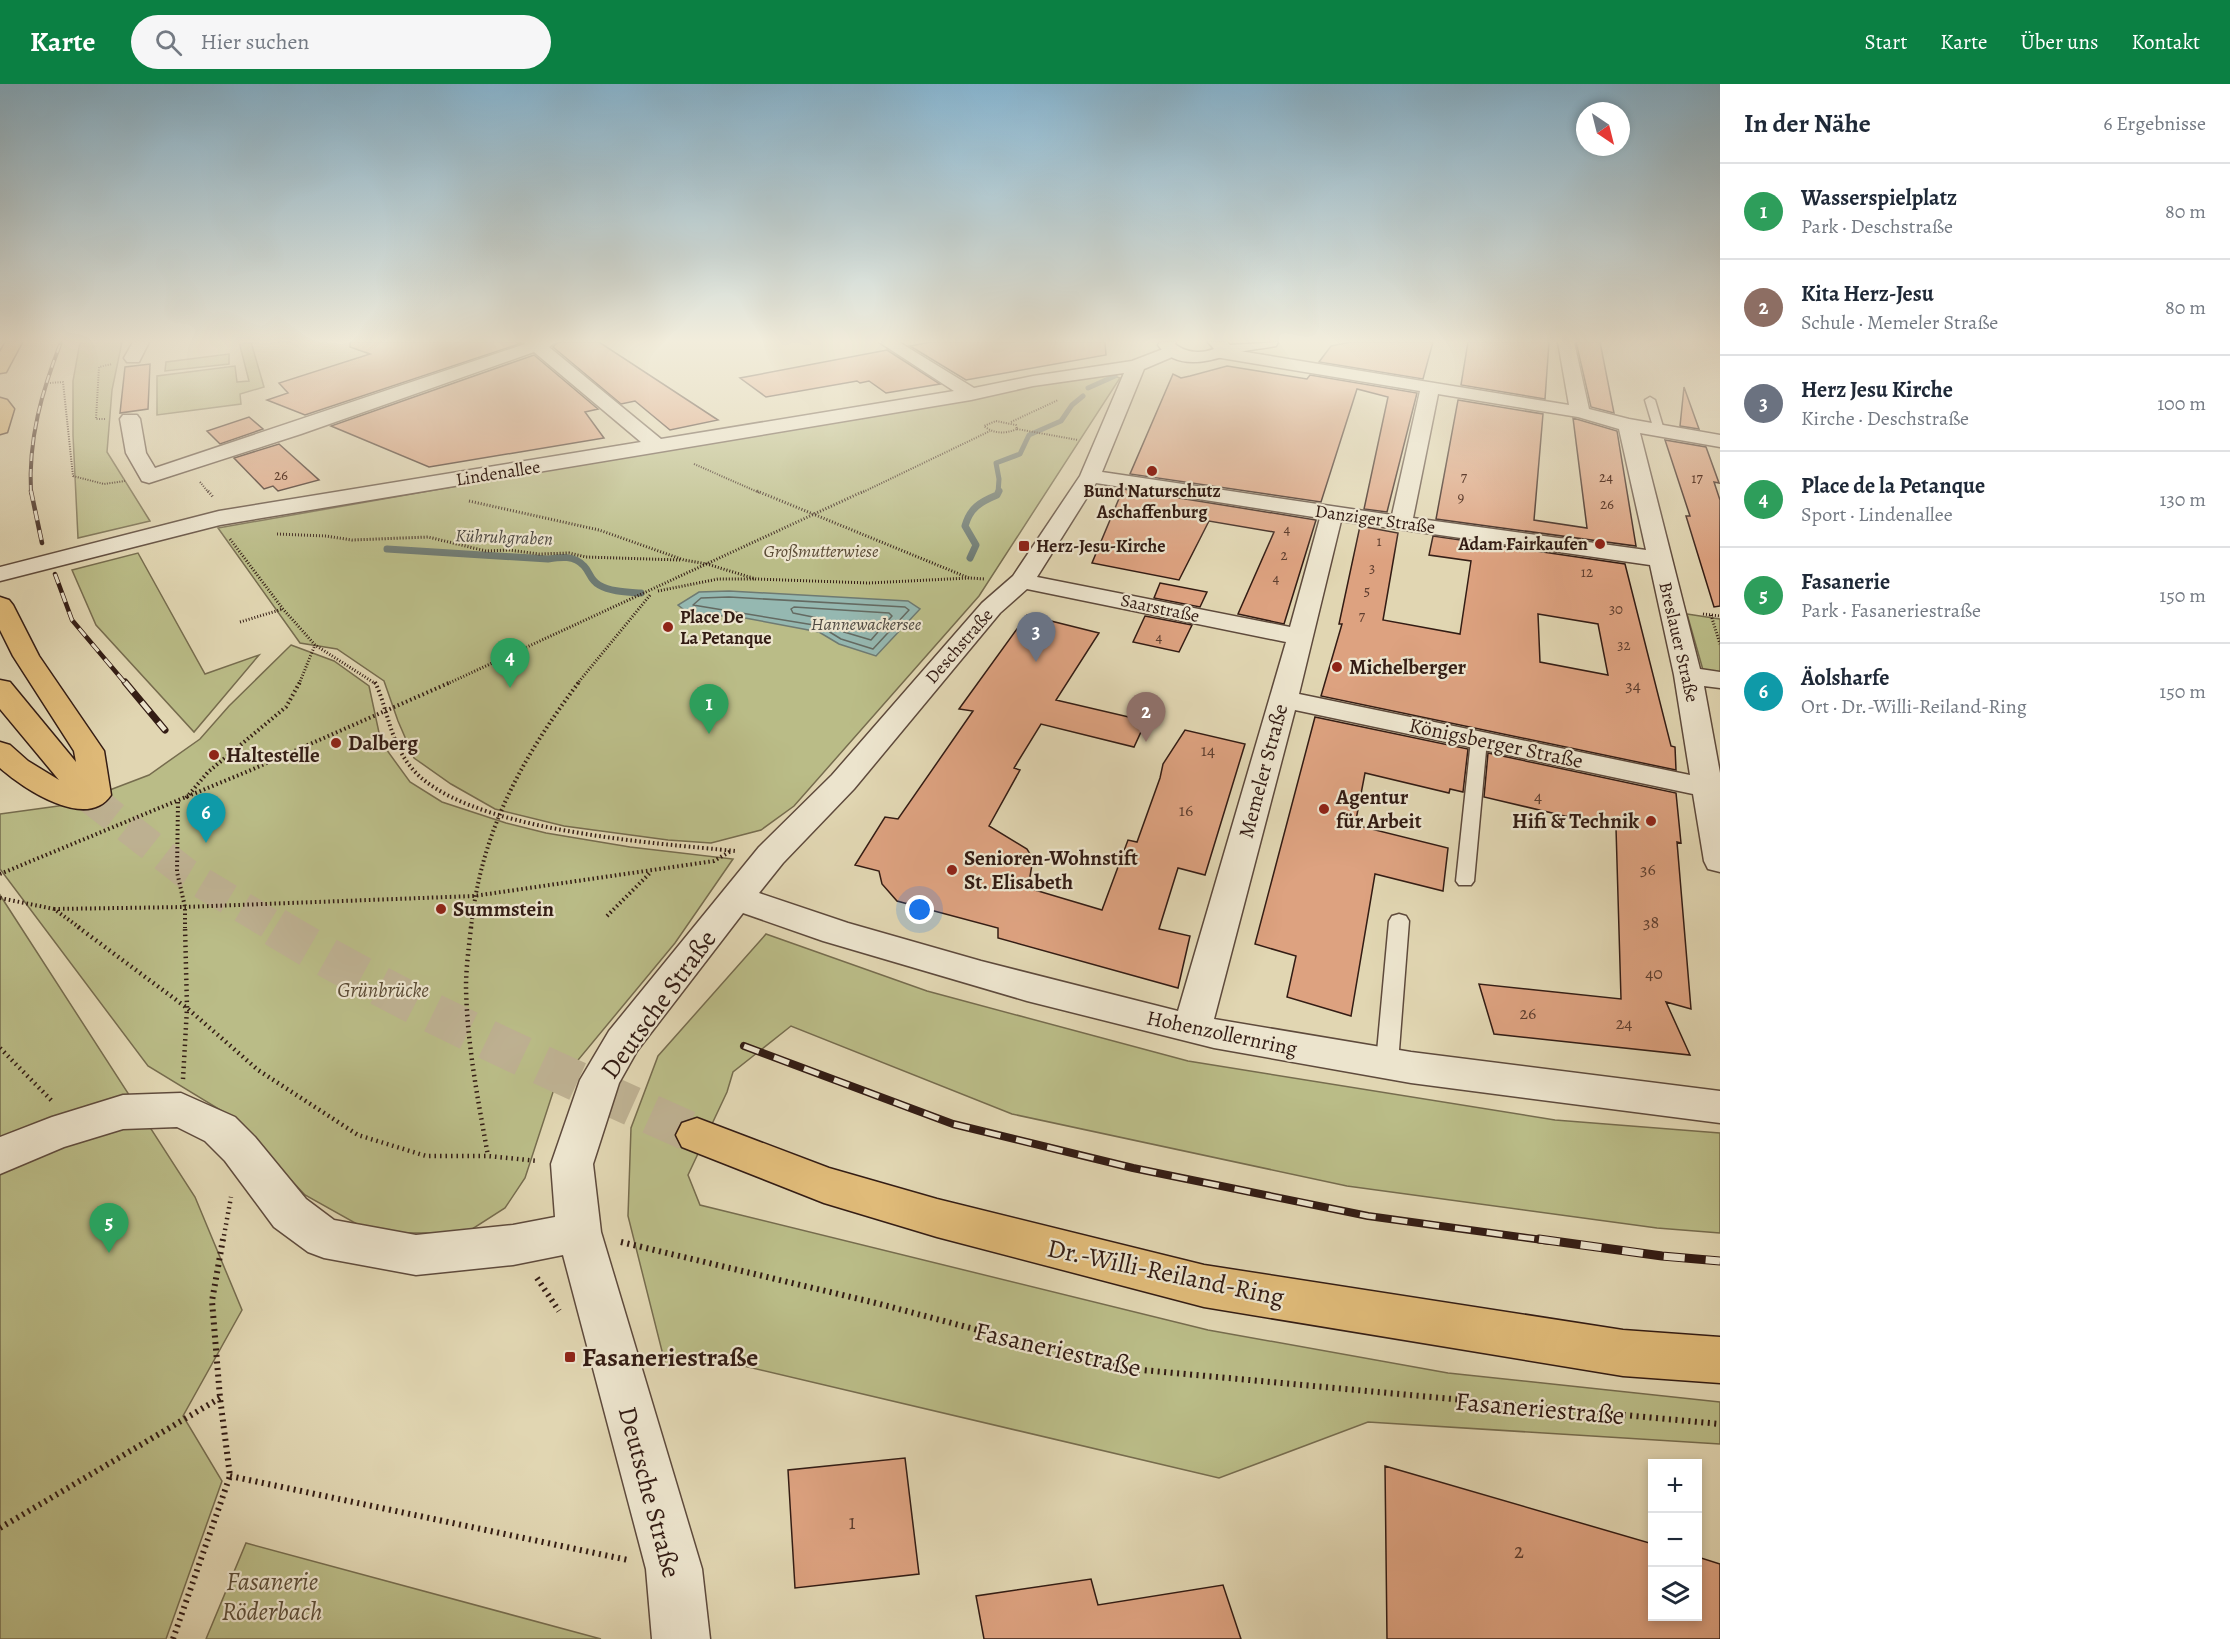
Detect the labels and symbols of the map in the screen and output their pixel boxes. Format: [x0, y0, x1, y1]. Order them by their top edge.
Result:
north arrow [1576, 102, 1630, 156]
street label: Lindenallee [454, 455, 542, 491]
marker: Bund Naturschutz Aschaffenburg [1145, 464, 1159, 478]
house number: 26 [274, 465, 288, 485]
house number: 7 [1461, 467, 1468, 487]
house number: 24 [1599, 467, 1613, 487]
house number: 17 [1691, 468, 1703, 488]
place label: Bund Naturschutz Aschaffenburg [1083, 479, 1221, 524]
house number: 9 [1458, 487, 1465, 507]
house number: 26 [1600, 494, 1614, 514]
street label: Danziger Straße [1313, 499, 1437, 539]
house number: 4 [1284, 519, 1291, 539]
water label: Kühruhgraben [455, 523, 553, 551]
house number: 1 [1376, 531, 1382, 551]
place label: Adam Fairkaufen [1458, 532, 1588, 556]
place label: Herz-Jesu-Kirche [1036, 534, 1166, 558]
marker: Adam Fairkaufen [1593, 537, 1607, 551]
park label: Großmutterwiese [764, 539, 879, 563]
marker: Herz-Jesu-Kirche [1017, 539, 1031, 553]
house number: 2 [1280, 545, 1288, 565]
house number: 3 [1369, 558, 1375, 578]
house number: 12 [1581, 562, 1593, 582]
house number: 4 [1273, 568, 1280, 588]
street label: Breslauer Straße [1653, 579, 1705, 705]
house number: 5 [1364, 581, 1370, 601]
street label: Saarstraße [1118, 588, 1202, 628]
house number: 30 [1609, 599, 1623, 619]
street label: Deschstraße [920, 603, 998, 689]
place label: Place De La Petanque [680, 605, 772, 650]
house number: 7 [1359, 606, 1366, 626]
water label: Hannewackersee [811, 612, 922, 636]
pin: 3 [1016, 612, 1056, 662]
marker: Place De La Petanque [661, 620, 675, 634]
house number: 4 [1156, 627, 1163, 647]
house number: 32 [1617, 635, 1631, 655]
pin: 4 [490, 638, 530, 688]
place label: Michelberger [1349, 653, 1467, 681]
marker: Michelberger [1330, 660, 1344, 674]
house number: 34 [1625, 673, 1641, 697]
pin: 1 [690, 684, 728, 734]
pin: 2 [1126, 692, 1166, 742]
street label: Memeler Straße [1232, 701, 1294, 841]
street label: Königsberger Straße [1406, 711, 1586, 775]
place label: Dalberg [348, 729, 418, 757]
marker: Dalberg [329, 736, 343, 750]
house number: 14 [1201, 738, 1215, 762]
place label: Haltestelle [226, 741, 320, 769]
marker: Haltestelle [207, 748, 221, 762]
place label: Agentur für Arbeit [1335, 783, 1422, 835]
house number: 4 [1534, 784, 1542, 808]
pin: 6 [186, 794, 226, 843]
house number: 16 [1179, 798, 1193, 822]
marker: Agentur für Arbeit [1317, 802, 1331, 816]
place label: Hifi & Technik [1512, 807, 1639, 835]
marker: Hifi & Technik [1644, 814, 1658, 828]
place label: Senioren-Wohnstift St. Elisabeth [964, 844, 1138, 896]
house number: 36 [1640, 857, 1656, 881]
marker: Senioren-Wohnstift St. Elisabeth [945, 863, 959, 877]
place label: Summstein [453, 895, 554, 923]
your location [905, 895, 934, 924]
marker: Summstein [434, 902, 448, 916]
house number: 38 [1643, 910, 1659, 934]
street label: Deutsche Straße [593, 923, 724, 1086]
house number: 40 [1645, 961, 1663, 985]
park label: Grünbrücke [337, 976, 429, 1004]
house number: 26 [1520, 1001, 1536, 1025]
street label: Hohenzollernring [1144, 1003, 1300, 1063]
house number: 24 [1616, 1011, 1632, 1035]
pin: 5 [90, 1204, 128, 1253]
street label: Dr.-Willi-Reiland-Ring [1044, 1230, 1288, 1315]
street label: Fasaneriestraße [971, 1313, 1144, 1386]
place label: Fasaneriestraße [582, 1340, 758, 1375]
marker: Fasaneriestraße [563, 1350, 577, 1364]
street label: Fasaneriestraße [1454, 1384, 1626, 1433]
street label: Deutsche Straße [610, 1403, 689, 1582]
house number: 1 [848, 1508, 856, 1536]
house number: 2 [1514, 1537, 1524, 1565]
park label: Fasanerie Röderbach [222, 1564, 322, 1629]

